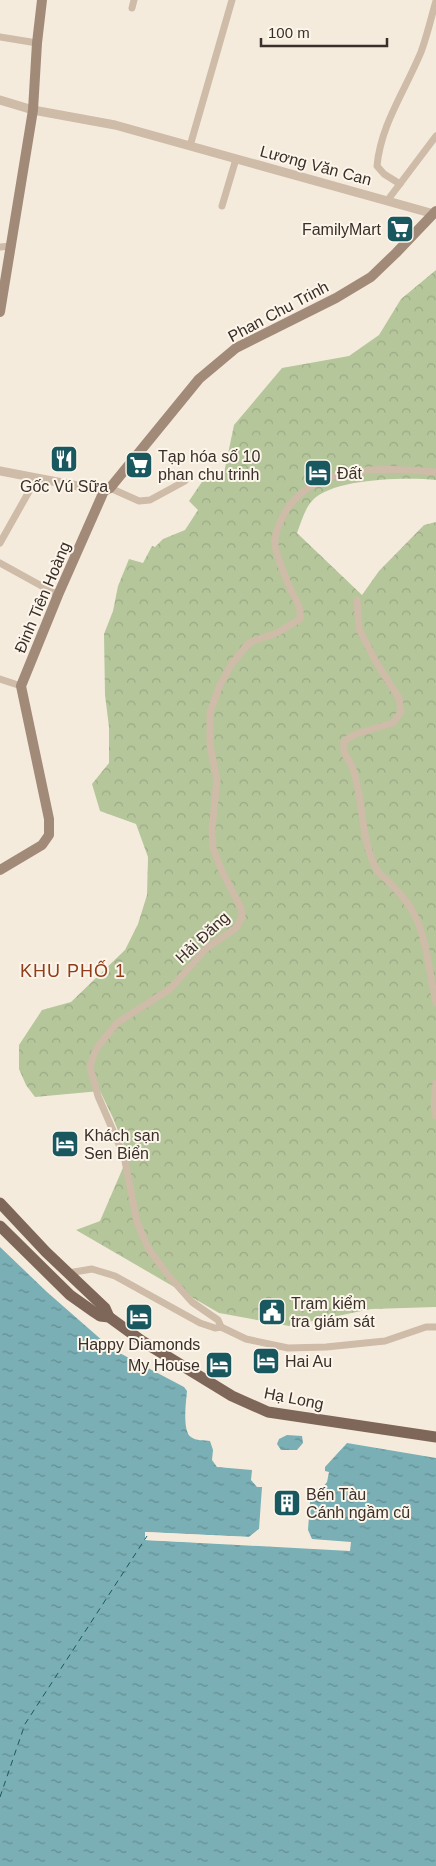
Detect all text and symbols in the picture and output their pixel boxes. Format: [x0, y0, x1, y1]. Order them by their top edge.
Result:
scale bar [261, 15, 387, 47]
text: 100 m [268, 24, 310, 41]
street label: Lương Văn Can [258, 142, 373, 189]
supermarket icon: FamilyMart [385, 214, 415, 244]
place label: FamilyMart [302, 221, 382, 238]
street label: Phan Chu Trinh [225, 278, 331, 345]
restaurant icon: Gốc Vú Sữa [49, 444, 79, 474]
place label: Tạp hóa số 10 phan chu trinh [158, 448, 260, 483]
supermarket icon: Tạp hóa số 10 phan chu trinh [124, 450, 154, 480]
hotel icon: Đất [303, 458, 333, 488]
place label: Đất [337, 465, 362, 482]
place label: Gốc Vú Sữa [20, 478, 108, 495]
street label: Đinh Tiên Hoàng [11, 539, 74, 655]
street label: Hải Đăng [172, 908, 233, 966]
district label: KHU PHỐ 1 [20, 960, 126, 981]
place label: Khách sạn Sen Biển [84, 1127, 160, 1162]
hotel icon: Khách sạn Sen Biển [50, 1129, 80, 1159]
place label: Trạm kiểm tra giám sát [291, 1295, 375, 1330]
public building icon: Trạm kiểm tra giám sát [257, 1297, 287, 1327]
hotel icon: Happy Diamonds [124, 1302, 154, 1332]
place label: Happy Diamonds [78, 1336, 200, 1353]
hotel icon: Hai Au [251, 1346, 281, 1376]
hotel icon: My House [204, 1350, 234, 1380]
place label: Hai Au [285, 1353, 332, 1370]
place label: My House [128, 1357, 200, 1374]
street label: Hạ Long [263, 1384, 325, 1413]
place label: Bến Tàu Cánh ngầm cũ [306, 1486, 410, 1521]
building icon: Bến Tàu Cánh ngầm cũ [272, 1488, 302, 1518]

